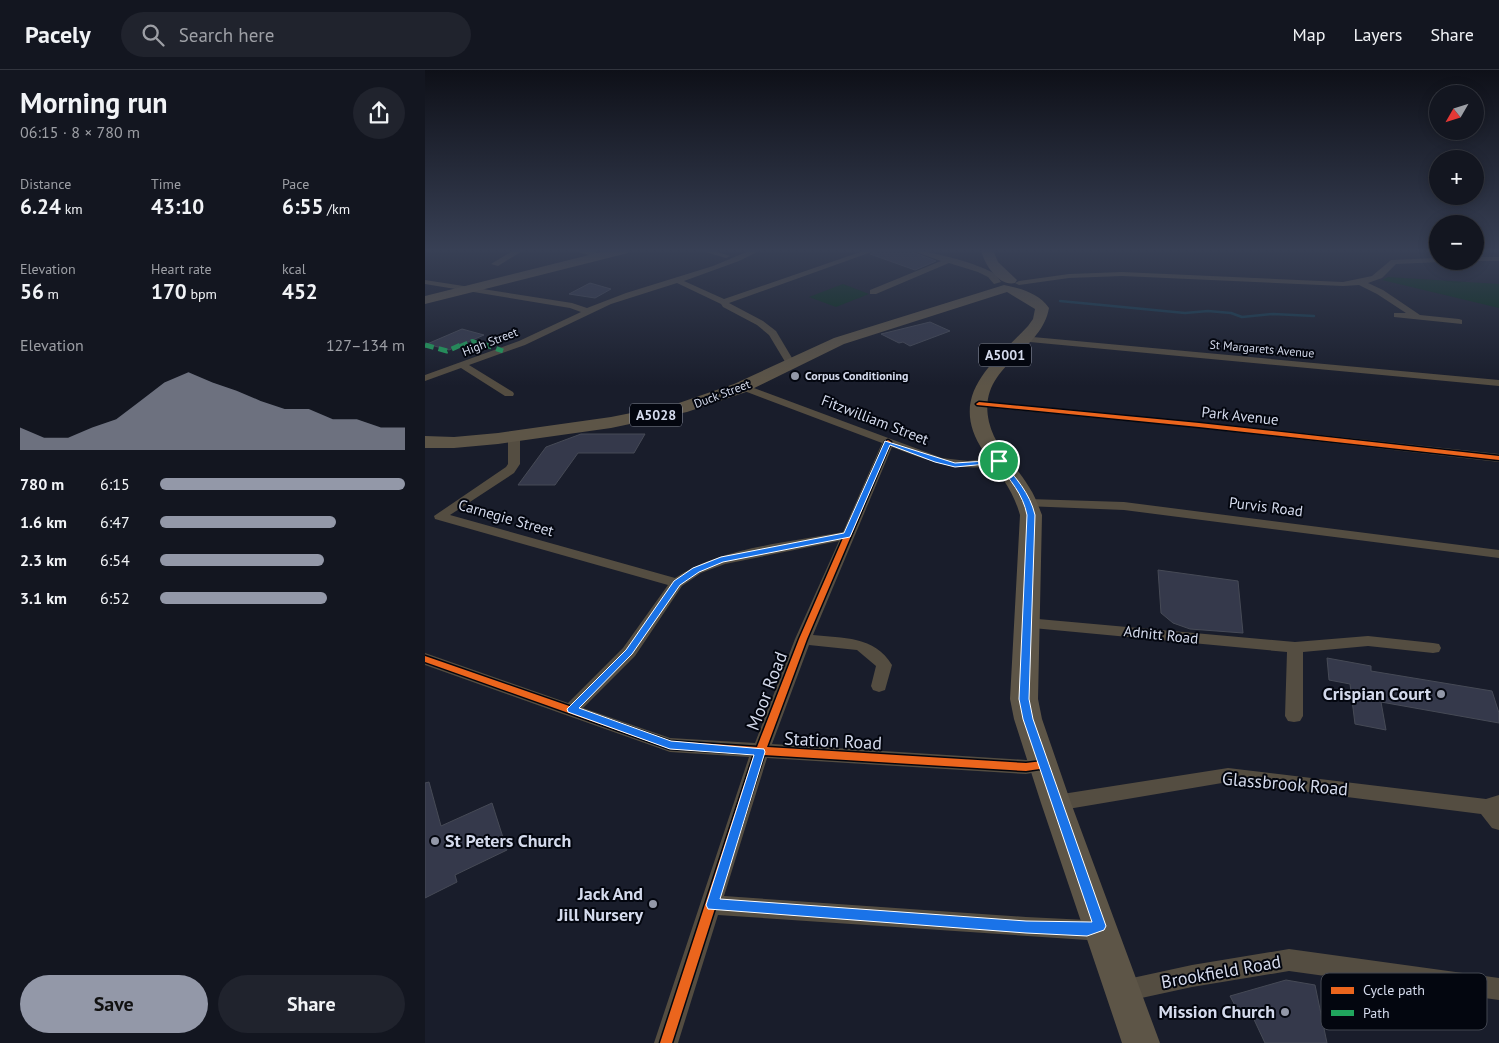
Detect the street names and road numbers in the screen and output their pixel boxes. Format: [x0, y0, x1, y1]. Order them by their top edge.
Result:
street label: High Street [460, 324, 520, 359]
street label: St Margarets Avenue [1209, 336, 1315, 361]
road number: A5001 [979, 344, 1031, 366]
street label: Duck Street [692, 376, 752, 411]
street label: Fitzwilliam Street [819, 390, 931, 449]
street label: Park Avenue [1201, 402, 1280, 429]
road number: A5028 [630, 404, 682, 426]
street label: Purvis Road [1228, 493, 1304, 520]
street label: Carnegie Street [456, 495, 556, 540]
street label: Adnitt Road [1123, 621, 1199, 648]
street label: Moor Road [741, 648, 792, 733]
street label: Station Road [784, 726, 883, 755]
street label: Glassbrook Road [1221, 767, 1349, 800]
street label: Brookfield Road [1159, 950, 1283, 993]

